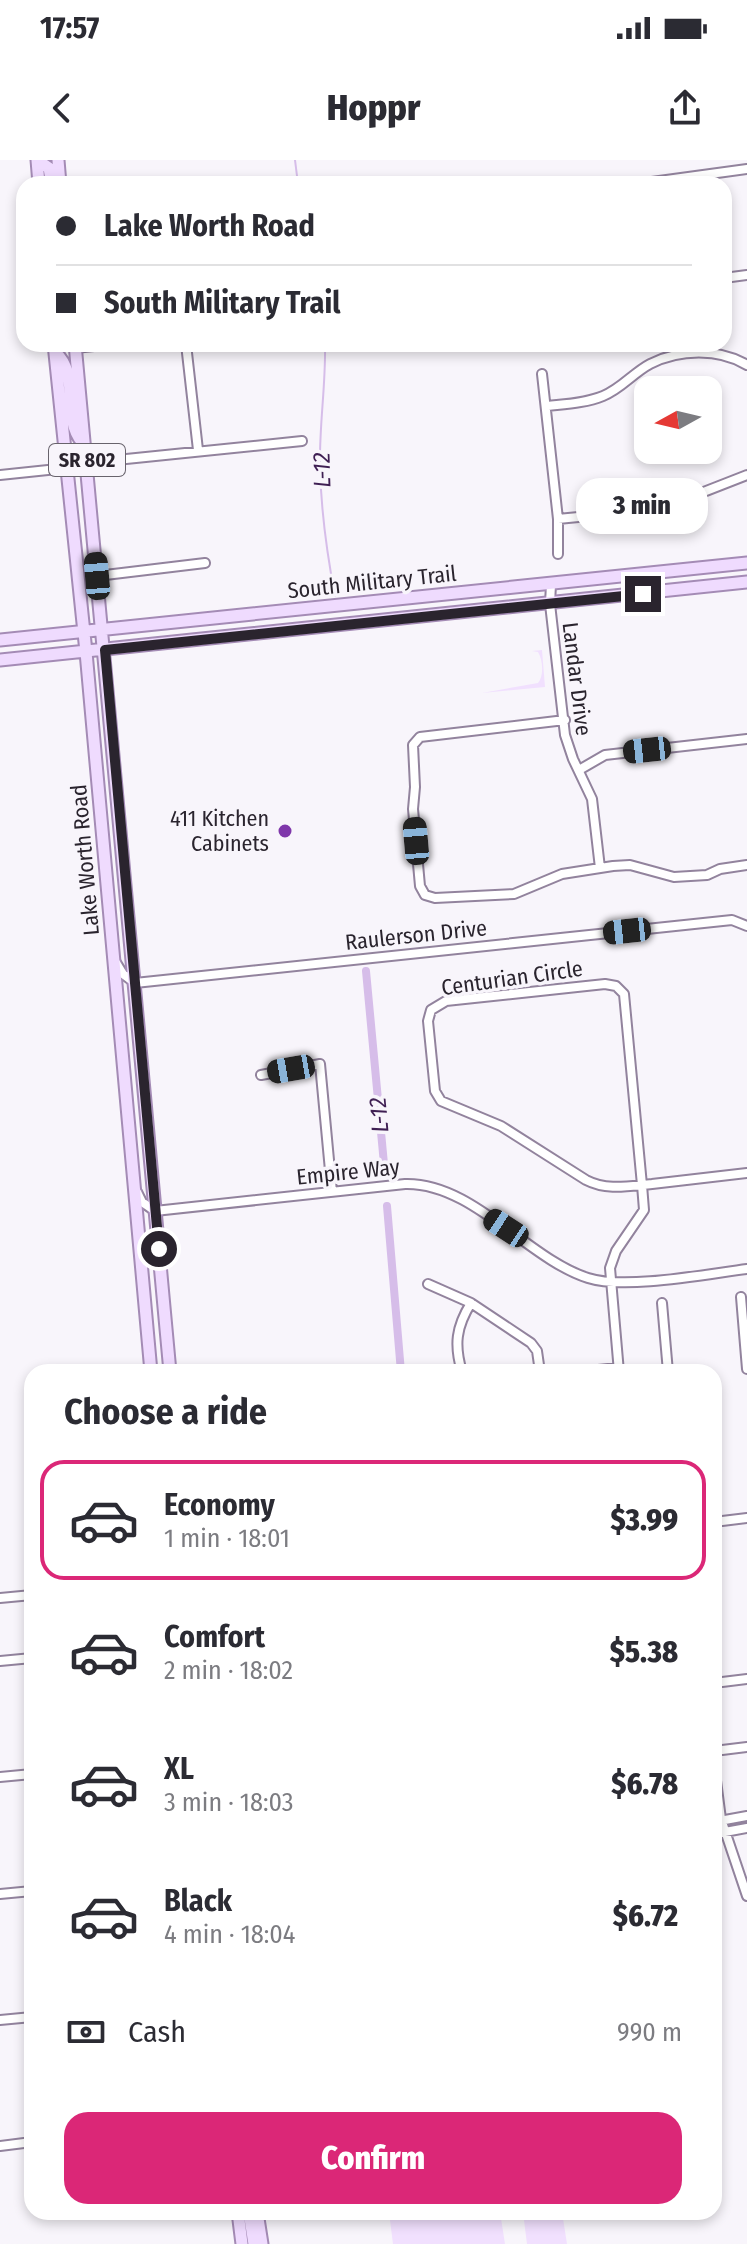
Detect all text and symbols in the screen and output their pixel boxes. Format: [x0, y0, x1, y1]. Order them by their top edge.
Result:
text: 17:57 [40, 10, 99, 46]
icon: back [40, 86, 84, 130]
text: Hoppr [327, 86, 420, 130]
icon: share [663, 86, 707, 130]
text: Lake Worth Road [104, 208, 315, 244]
text: South Military Trail [104, 285, 340, 321]
north arrow [634, 376, 722, 464]
map controls [634, 376, 722, 464]
road number: SR 802 [49, 444, 125, 476]
water label: L-12 [307, 452, 337, 488]
callout: 3 min [577, 478, 709, 534]
text: 3 min [613, 490, 671, 521]
car [83, 551, 111, 601]
street label: South Military Trail [286, 560, 458, 604]
route end [625, 576, 661, 612]
street label: Landar Drive [557, 621, 597, 737]
car [622, 736, 672, 764]
street label: Lake Worth Road [65, 783, 105, 937]
place label: 411 Kitchen Cabinets [170, 805, 269, 857]
car [402, 816, 430, 866]
marker: 411 Kitchen Cabinets [276, 822, 294, 840]
street label: Raulerson Drive [344, 914, 488, 956]
car [602, 917, 652, 945]
street label: Centurian Circle [440, 955, 584, 1001]
car [265, 1053, 317, 1085]
water label: L-12 [363, 1096, 394, 1134]
street label: Empire Way [295, 1153, 401, 1191]
car [479, 1205, 533, 1251]
route start [141, 1231, 177, 1267]
text: Choose a ride [64, 1390, 267, 1434]
icon: car [68, 1484, 140, 1556]
text: Economy [164, 1487, 275, 1523]
text: $3.99 [611, 1502, 678, 1538]
text: 1 min · 18:01 [164, 1523, 290, 1554]
icon: car [68, 1616, 140, 1688]
text: Comfort [164, 1619, 265, 1655]
text: $5.38 [610, 1634, 678, 1670]
text: 2 min · 18:02 [164, 1655, 293, 1686]
icon: car [68, 1748, 140, 1820]
text: XL [164, 1751, 194, 1787]
text: $6.78 [611, 1766, 678, 1802]
text: 3 min · 18:03 [164, 1787, 293, 1818]
icon: car [68, 1880, 140, 1952]
text: Black [164, 1883, 232, 1919]
text: $6.72 [613, 1898, 678, 1934]
text: 4 min · 18:04 [164, 1919, 295, 1950]
icon: cash [64, 2010, 108, 2054]
text: Cash [128, 2014, 186, 2050]
text: 990 m [617, 2017, 682, 2048]
button: Confirm [64, 2112, 682, 2204]

